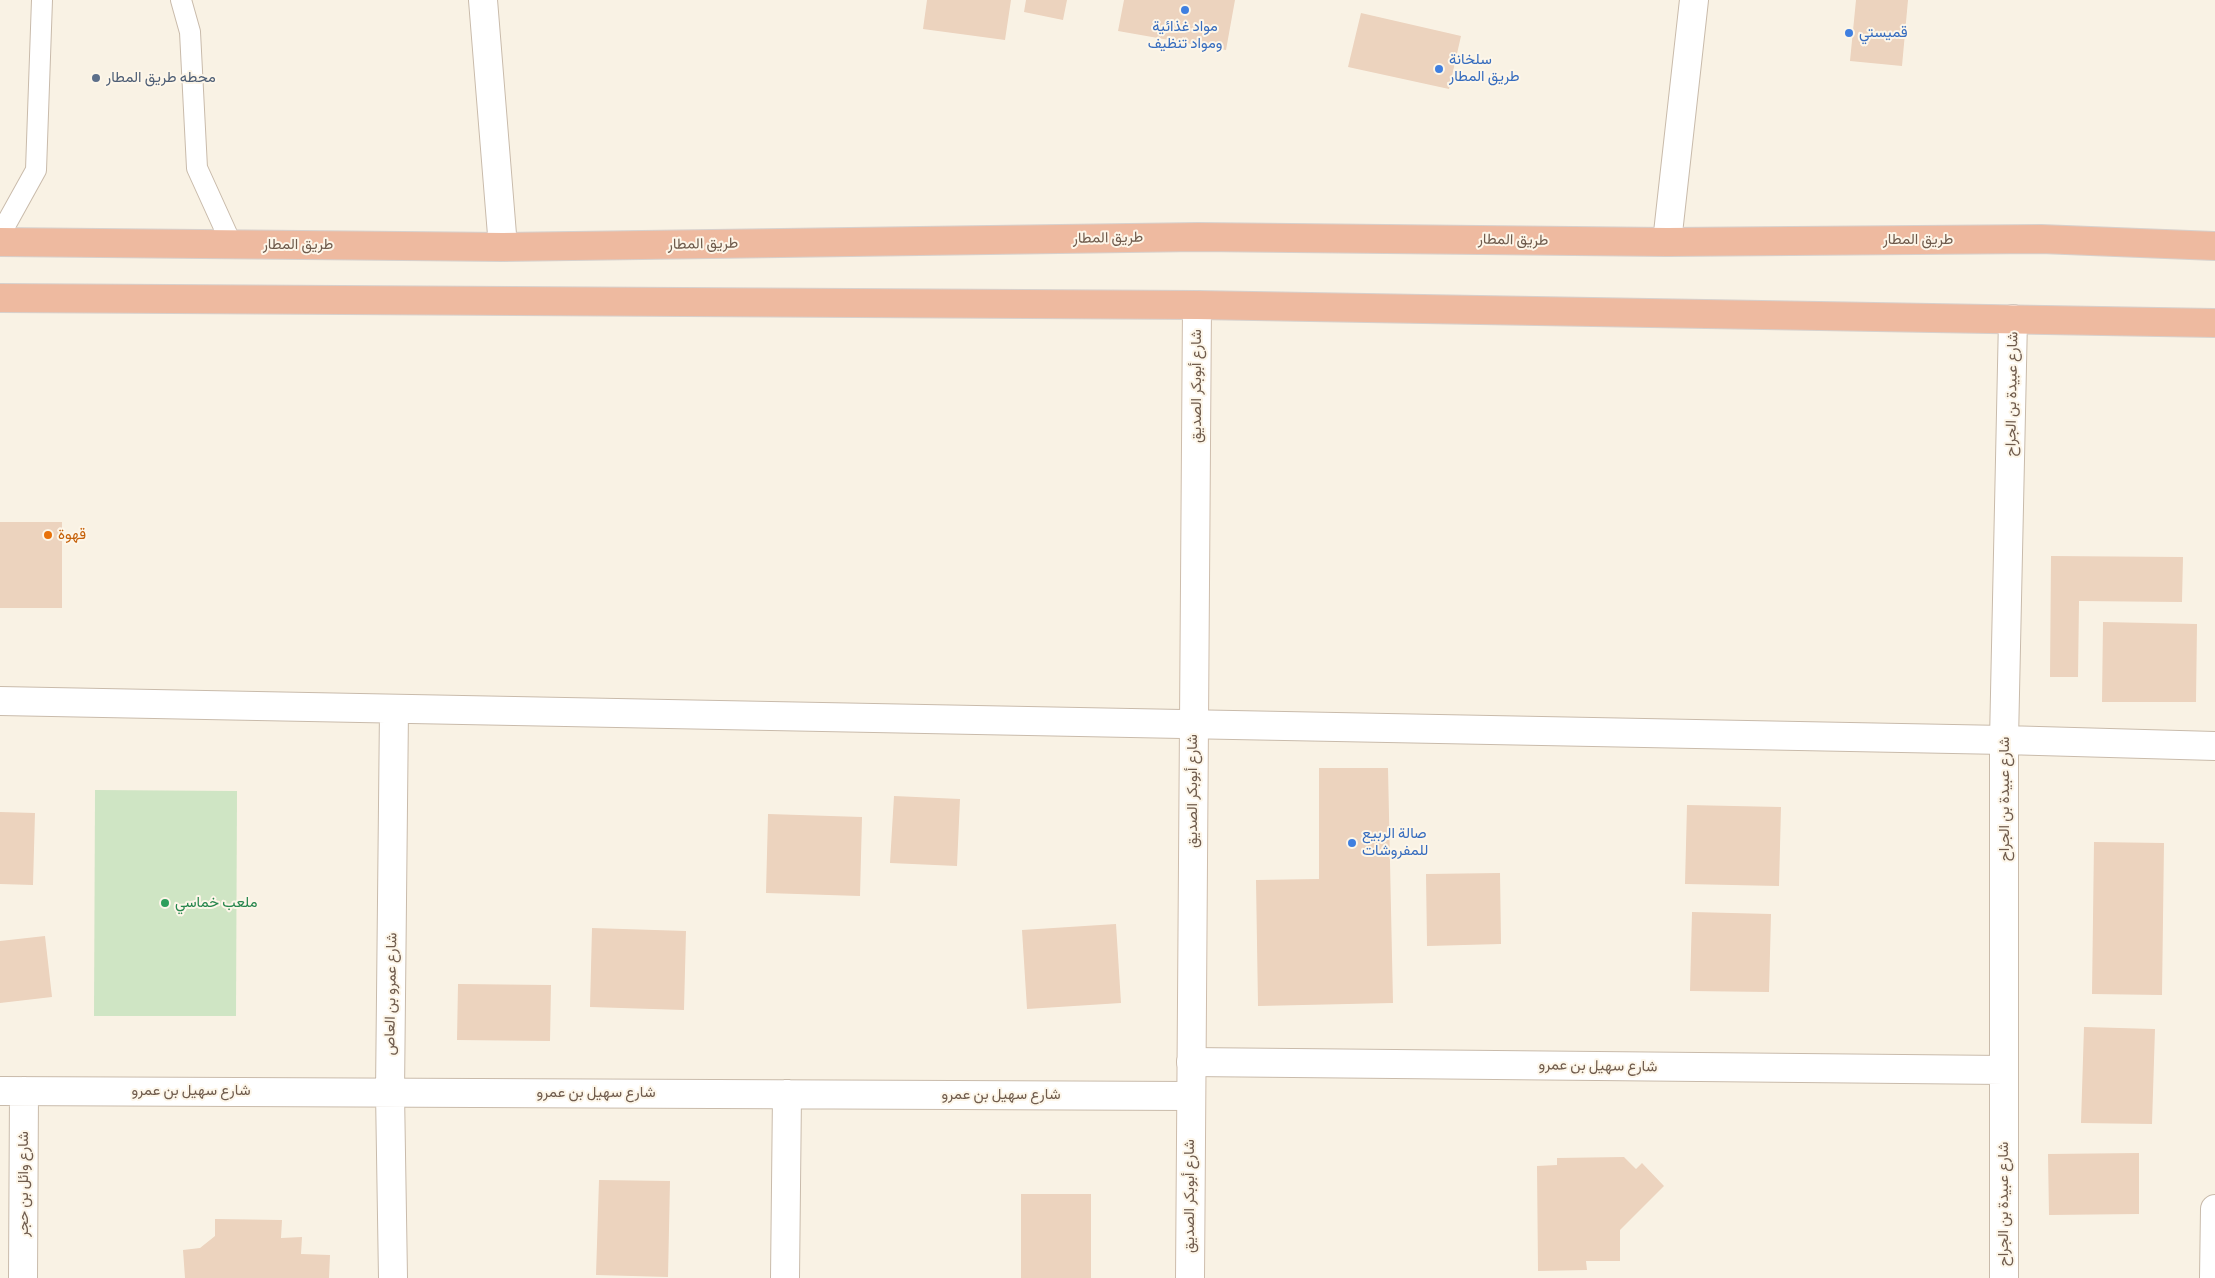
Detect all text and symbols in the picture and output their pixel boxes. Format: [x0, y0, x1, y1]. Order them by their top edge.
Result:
marker: مواد غذائية ومواد تنظيف [1179, 4, 1191, 16]
place label: مواد غذائية ومواد تنظيف [1148, 18, 1222, 53]
place label: قميستي [1859, 24, 1908, 42]
marker: قميستي [1843, 27, 1855, 39]
place label: سلخانة طريق المطار [1449, 51, 1520, 86]
marker: سلخانة طريق المطار [1433, 63, 1445, 75]
place label: محطه طريق المطار [106, 69, 216, 87]
marker: محطه طريق المطار [90, 72, 102, 84]
street label: طريق المطار [1073, 228, 1143, 248]
street label: طريق المطار [1478, 230, 1548, 250]
street label: طريق المطار [1883, 231, 1953, 249]
street label: طريق المطار [668, 234, 738, 254]
street label: طريق المطار [263, 236, 333, 254]
street label: شارع أبوبكر الصديق [1188, 329, 1206, 443]
street label: شارع عبيدة بن الجراح [2002, 332, 2022, 456]
place label: قهوة [58, 526, 86, 544]
marker: قهوة [42, 529, 54, 541]
street label: شارع أبوبكر الصديق [1184, 734, 1202, 848]
street label: شارع عبيدة بن الجراح [1996, 737, 2014, 861]
place label: صالة الربيع للمفروشات [1362, 825, 1428, 860]
marker: صالة الربيع للمفروشات [1346, 837, 1358, 849]
place label: ملعب خماسي [175, 894, 258, 912]
marker: ملعب خماسي [159, 897, 171, 909]
street label: شارع عمرو بن العاص [381, 933, 401, 1055]
street label: شارع سهيل بن عمرو [1538, 1056, 1658, 1076]
street label: شارع سهيل بن عمرو [132, 1082, 250, 1100]
street label: شارع سهيل بن عمرو [537, 1084, 655, 1102]
street label: شارع سهيل بن عمرو [942, 1086, 1060, 1104]
street label: شارع وائل بن حجر [15, 1131, 33, 1237]
street label: شارع أبوبكر الصديق [1181, 1139, 1199, 1253]
street label: شارع عبيدة بن الجراح [1995, 1142, 2013, 1266]

